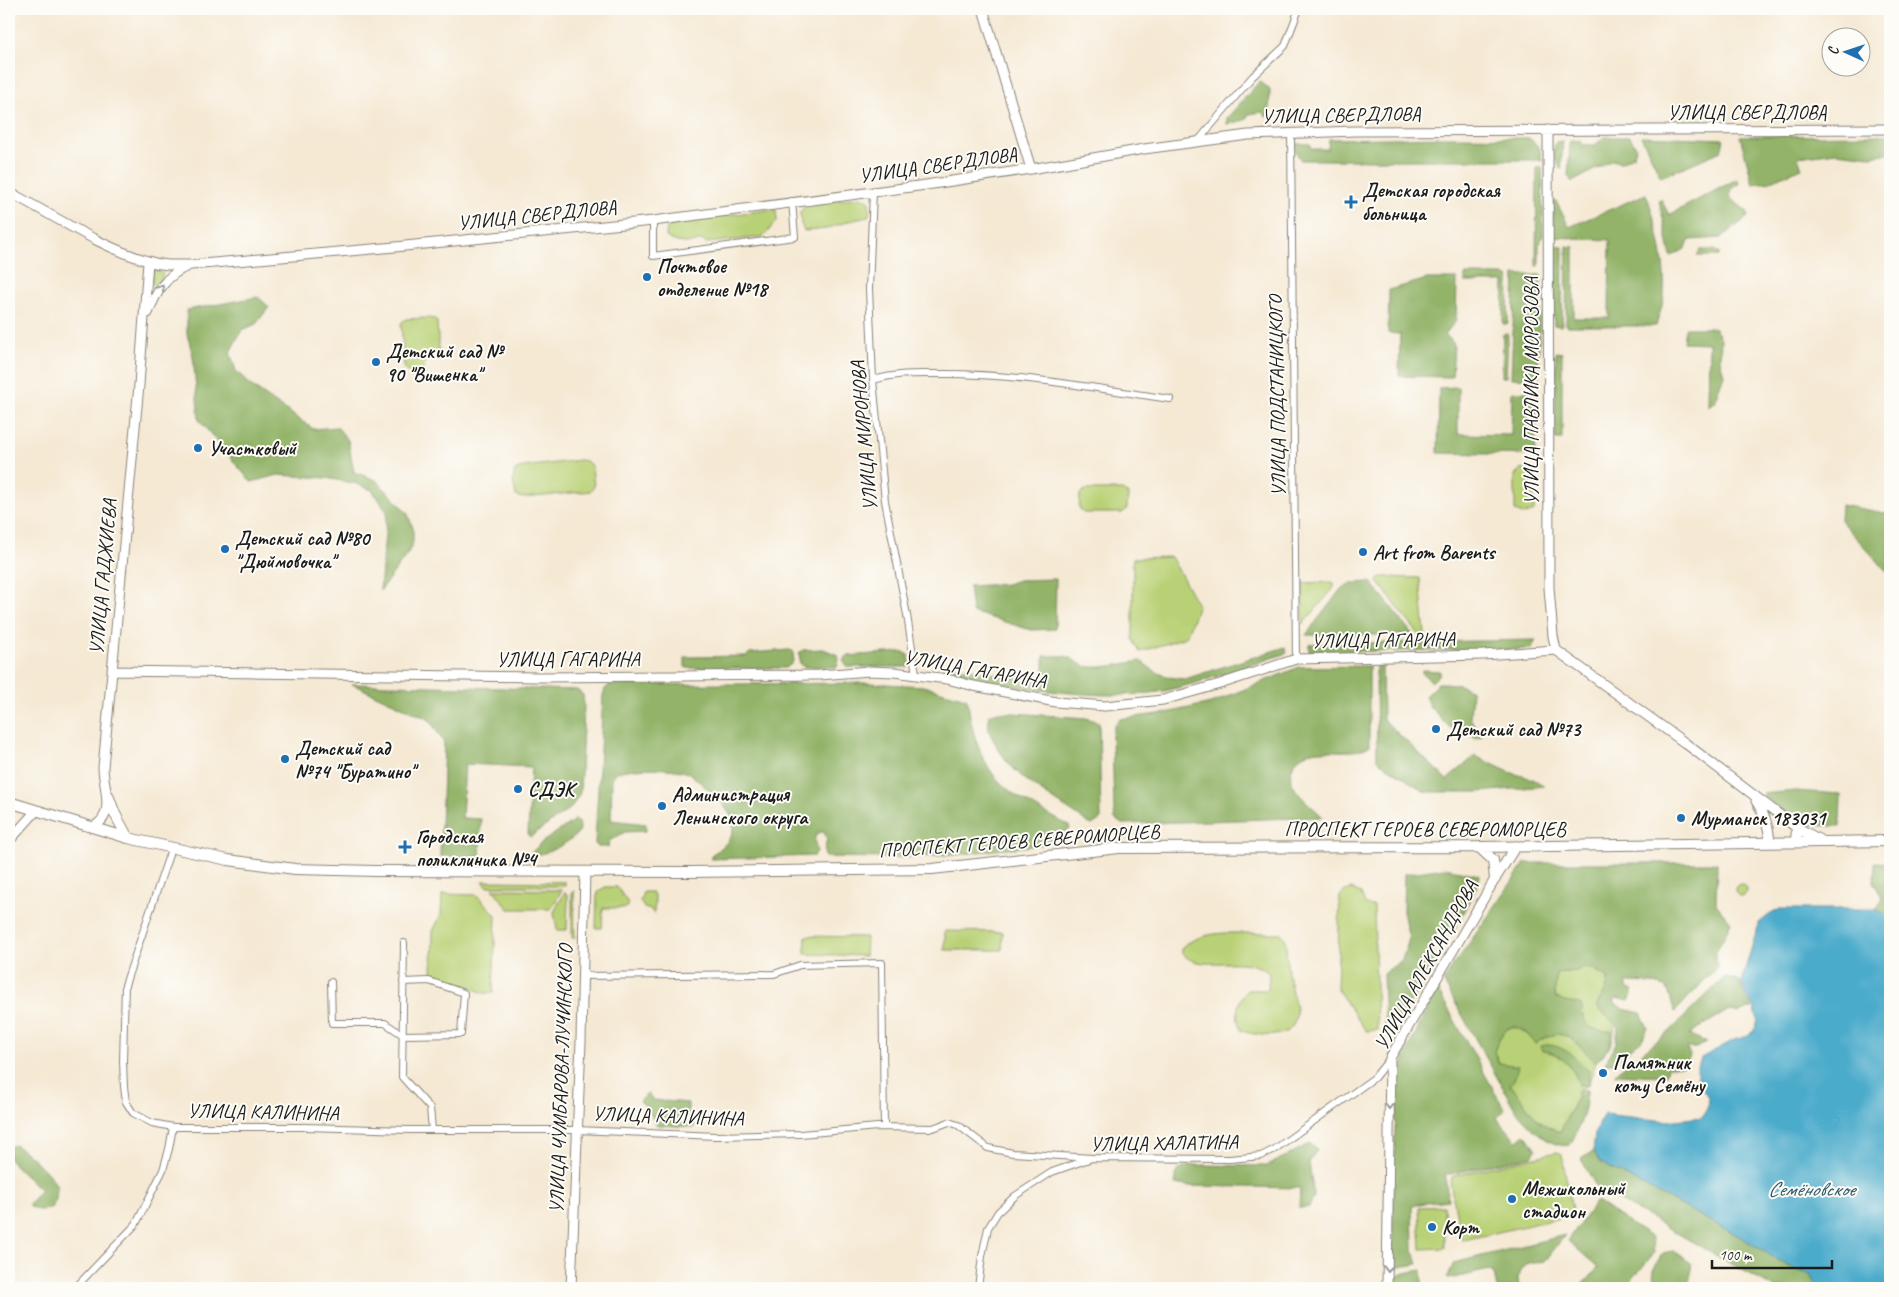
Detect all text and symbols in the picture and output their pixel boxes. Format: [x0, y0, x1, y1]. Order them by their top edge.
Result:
north arrow [1822, 28, 1872, 78]
text: С [1825, 45, 1842, 55]
street label: УЛИЦА СВЕРДЛОВА [1667, 100, 1828, 125]
street label: УЛИЦА СВЕРДЛОВА [1261, 101, 1422, 129]
street label: УЛИЦА СВЕРДЛОВА [857, 141, 1020, 188]
place label: Детская городская больница [1362, 178, 1502, 226]
street label: УЛИЦА СВЕРДЛОВА [456, 194, 618, 236]
marker: Детская городская больница [1344, 195, 1358, 209]
place label: Почтовое отделение №18 [657, 254, 770, 302]
marker: Почтовое отделение №18 [641, 271, 653, 283]
street label: УЛИЦА ПАВЛИКА МОРОЗОВА [1519, 276, 1544, 505]
one-way arrow [154, 284, 164, 293]
street label: УЛИЦА ПОДСТАНИЦКОГО [1263, 293, 1291, 497]
place label: Детский сад № 90 "Вишенка" [386, 339, 506, 387]
marker: Детский сад № 90 "Вишенка" [370, 356, 382, 368]
street label: УЛИЦА МИРОНОВА [845, 359, 883, 512]
place label: Участковый [208, 436, 297, 461]
marker: Участковый [192, 442, 204, 454]
street label: УЛИЦА ГАДЖИЕВА [84, 497, 122, 656]
place label: Детский сад №80 "Дюймовочка" [235, 526, 371, 574]
place label: Art from Barents [1373, 540, 1497, 565]
marker: Детский сад №80 "Дюймовочка" [219, 543, 231, 555]
marker: Art from Barents [1357, 546, 1369, 558]
street label: УЛИЦА ГАГАРИНА [1311, 626, 1456, 654]
street label: УЛИЦА ГАГАРИНА [902, 644, 1049, 694]
street label: УЛИЦА ГАГАРИНА [496, 647, 641, 672]
place label: Детский сад №73 [1446, 717, 1582, 742]
marker: Детский сад №73 [1430, 723, 1442, 735]
place label: Детский сад №74 "Буратино" [295, 736, 419, 784]
marker: Детский сад №74 "Буратино" [279, 753, 291, 765]
place label: СДЭК [528, 777, 578, 802]
place label: Администрация Ленинского округа [672, 782, 809, 830]
marker: СДЭК [512, 783, 524, 795]
marker: Администрация Ленинского округа [656, 800, 668, 812]
place label: Мурманск 183031 [1691, 806, 1827, 831]
marker: Мурманск 183031 [1675, 812, 1687, 824]
street label: ПРОСПЕКТ ГЕРОЕВ СЕВЕРОМОРЦЕВ [1284, 817, 1567, 842]
street label: ПРОСПЕКТ ГЕРОЕВ СЕВЕРОМОРЦЕВ [878, 819, 1162, 863]
place label: Городская поликлиника №4 [416, 824, 539, 872]
marker: Городская поликлиника №4 [398, 840, 412, 854]
street label: УЛИЦА АЛЕКСАНДРОВА [1369, 875, 1484, 1054]
street label: УЛИЦА ЧУМБАРОВА-ЛУЧИНСКОГО [544, 942, 578, 1214]
place label: Памятник коту Семёну [1613, 1050, 1707, 1099]
marker: Памятник коту Семёну [1597, 1067, 1609, 1079]
street label: УЛИЦА КАЛИНИНА [187, 1098, 340, 1126]
street label: УЛИЦА КАЛИНИНА [592, 1101, 745, 1131]
one-way arrow [1384, 1103, 1395, 1111]
street label: УЛИЦА ХАЛАТИНА [1090, 1129, 1239, 1157]
place label: Межшкольный стадион [1522, 1176, 1626, 1224]
water label: Семёновское [1768, 1176, 1858, 1202]
marker: Межшкольный стадион [1506, 1193, 1518, 1205]
place label: Корт [1442, 1215, 1480, 1240]
marker: Корт [1426, 1221, 1438, 1233]
scale bar [1712, 1237, 1832, 1269]
text: 100 m [1719, 1246, 1753, 1265]
one-way arrow [1383, 1266, 1393, 1273]

